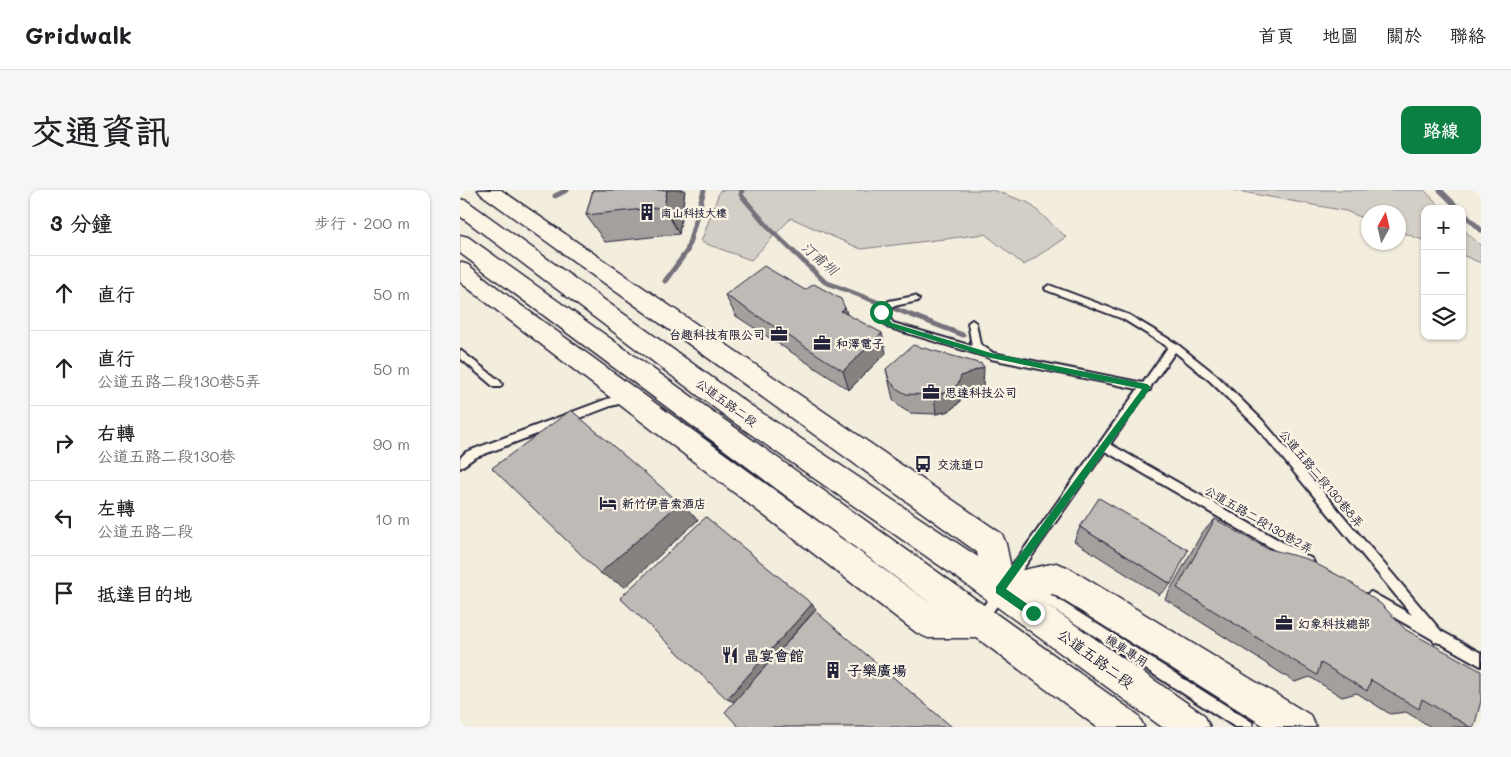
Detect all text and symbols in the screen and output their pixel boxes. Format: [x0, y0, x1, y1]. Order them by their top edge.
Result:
text: Gridwalk [25, 19, 132, 50]
text: 首頁 [1258, 23, 1294, 47]
text: 地圖 [1322, 23, 1358, 47]
text: 關於 [1386, 23, 1422, 47]
text: 聯絡 [1450, 23, 1486, 47]
button: 路線 [1401, 106, 1481, 154]
text: 交通資訊 [30, 107, 170, 153]
building icon: 南山科技大樓 [637, 202, 657, 222]
place label: 南山科技大樓 [661, 205, 727, 220]
north arrow [1361, 205, 1406, 250]
map controls [1421, 205, 1466, 340]
button: + [1421, 205, 1466, 250]
text: 3 分鐘 [50, 209, 112, 236]
text: 步行 · 200 m [314, 212, 410, 233]
water label: 汀甫圳 [798, 237, 844, 280]
button: − [1421, 250, 1466, 295]
icon: ahead [50, 279, 78, 307]
text: 直行 [97, 281, 135, 306]
text: 50 m [373, 283, 410, 304]
button: layers [1421, 295, 1466, 340]
route start [870, 301, 893, 324]
office icon: 台趣科技有限公司 [769, 324, 789, 344]
place label: 台趣科技有限公司 [669, 326, 765, 342]
office icon: 和澤電子 [812, 333, 832, 353]
place label: 和澤電子 [836, 335, 884, 351]
text: 直行 [97, 345, 135, 370]
icon: ahead [50, 354, 78, 382]
text: 50 m [373, 358, 410, 379]
text: 公道五路二段130巷5弄 [97, 370, 261, 391]
street label: 公道五路二段 [693, 374, 761, 430]
office icon: 思達科技公司 [921, 382, 941, 402]
place label: 思達科技公司 [945, 384, 1017, 400]
text: 右轉 [97, 420, 135, 445]
street label: 公道五路二段130巷8弄 [1276, 426, 1368, 530]
icon: right [50, 429, 78, 457]
text: 90 m [373, 433, 410, 454]
text: 公道五路二段130巷 [97, 445, 235, 466]
bus stop icon: 交流道口 [913, 454, 933, 474]
place label: 交流道口 [937, 456, 985, 472]
street label: 公道五路二段130巷2弄 [1202, 481, 1316, 557]
hotel icon: 新竹伊普索酒店 [598, 493, 618, 513]
text: 左轉 [97, 495, 135, 520]
place label: 新竹伊普索酒店 [622, 495, 706, 511]
icon: left [50, 504, 78, 532]
text: 10 m [375, 508, 410, 529]
text: 公道五路二段 [97, 520, 193, 541]
icon: arrive [50, 579, 78, 607]
text: 抵達目的地 [97, 581, 192, 606]
route end [1022, 602, 1045, 625]
office icon: 幻象科技總部 [1274, 613, 1294, 633]
place label: 幻象科技總部 [1298, 615, 1370, 631]
street label: 公道五路二段 [1054, 623, 1138, 693]
street label: 機車專用 [1103, 630, 1151, 670]
restaurant icon: 晶宴會館 [720, 645, 740, 665]
place label: 晶宴會館 [744, 645, 804, 665]
building icon: 子樂廣場 [823, 660, 843, 680]
place label: 子樂廣場 [847, 660, 907, 680]

